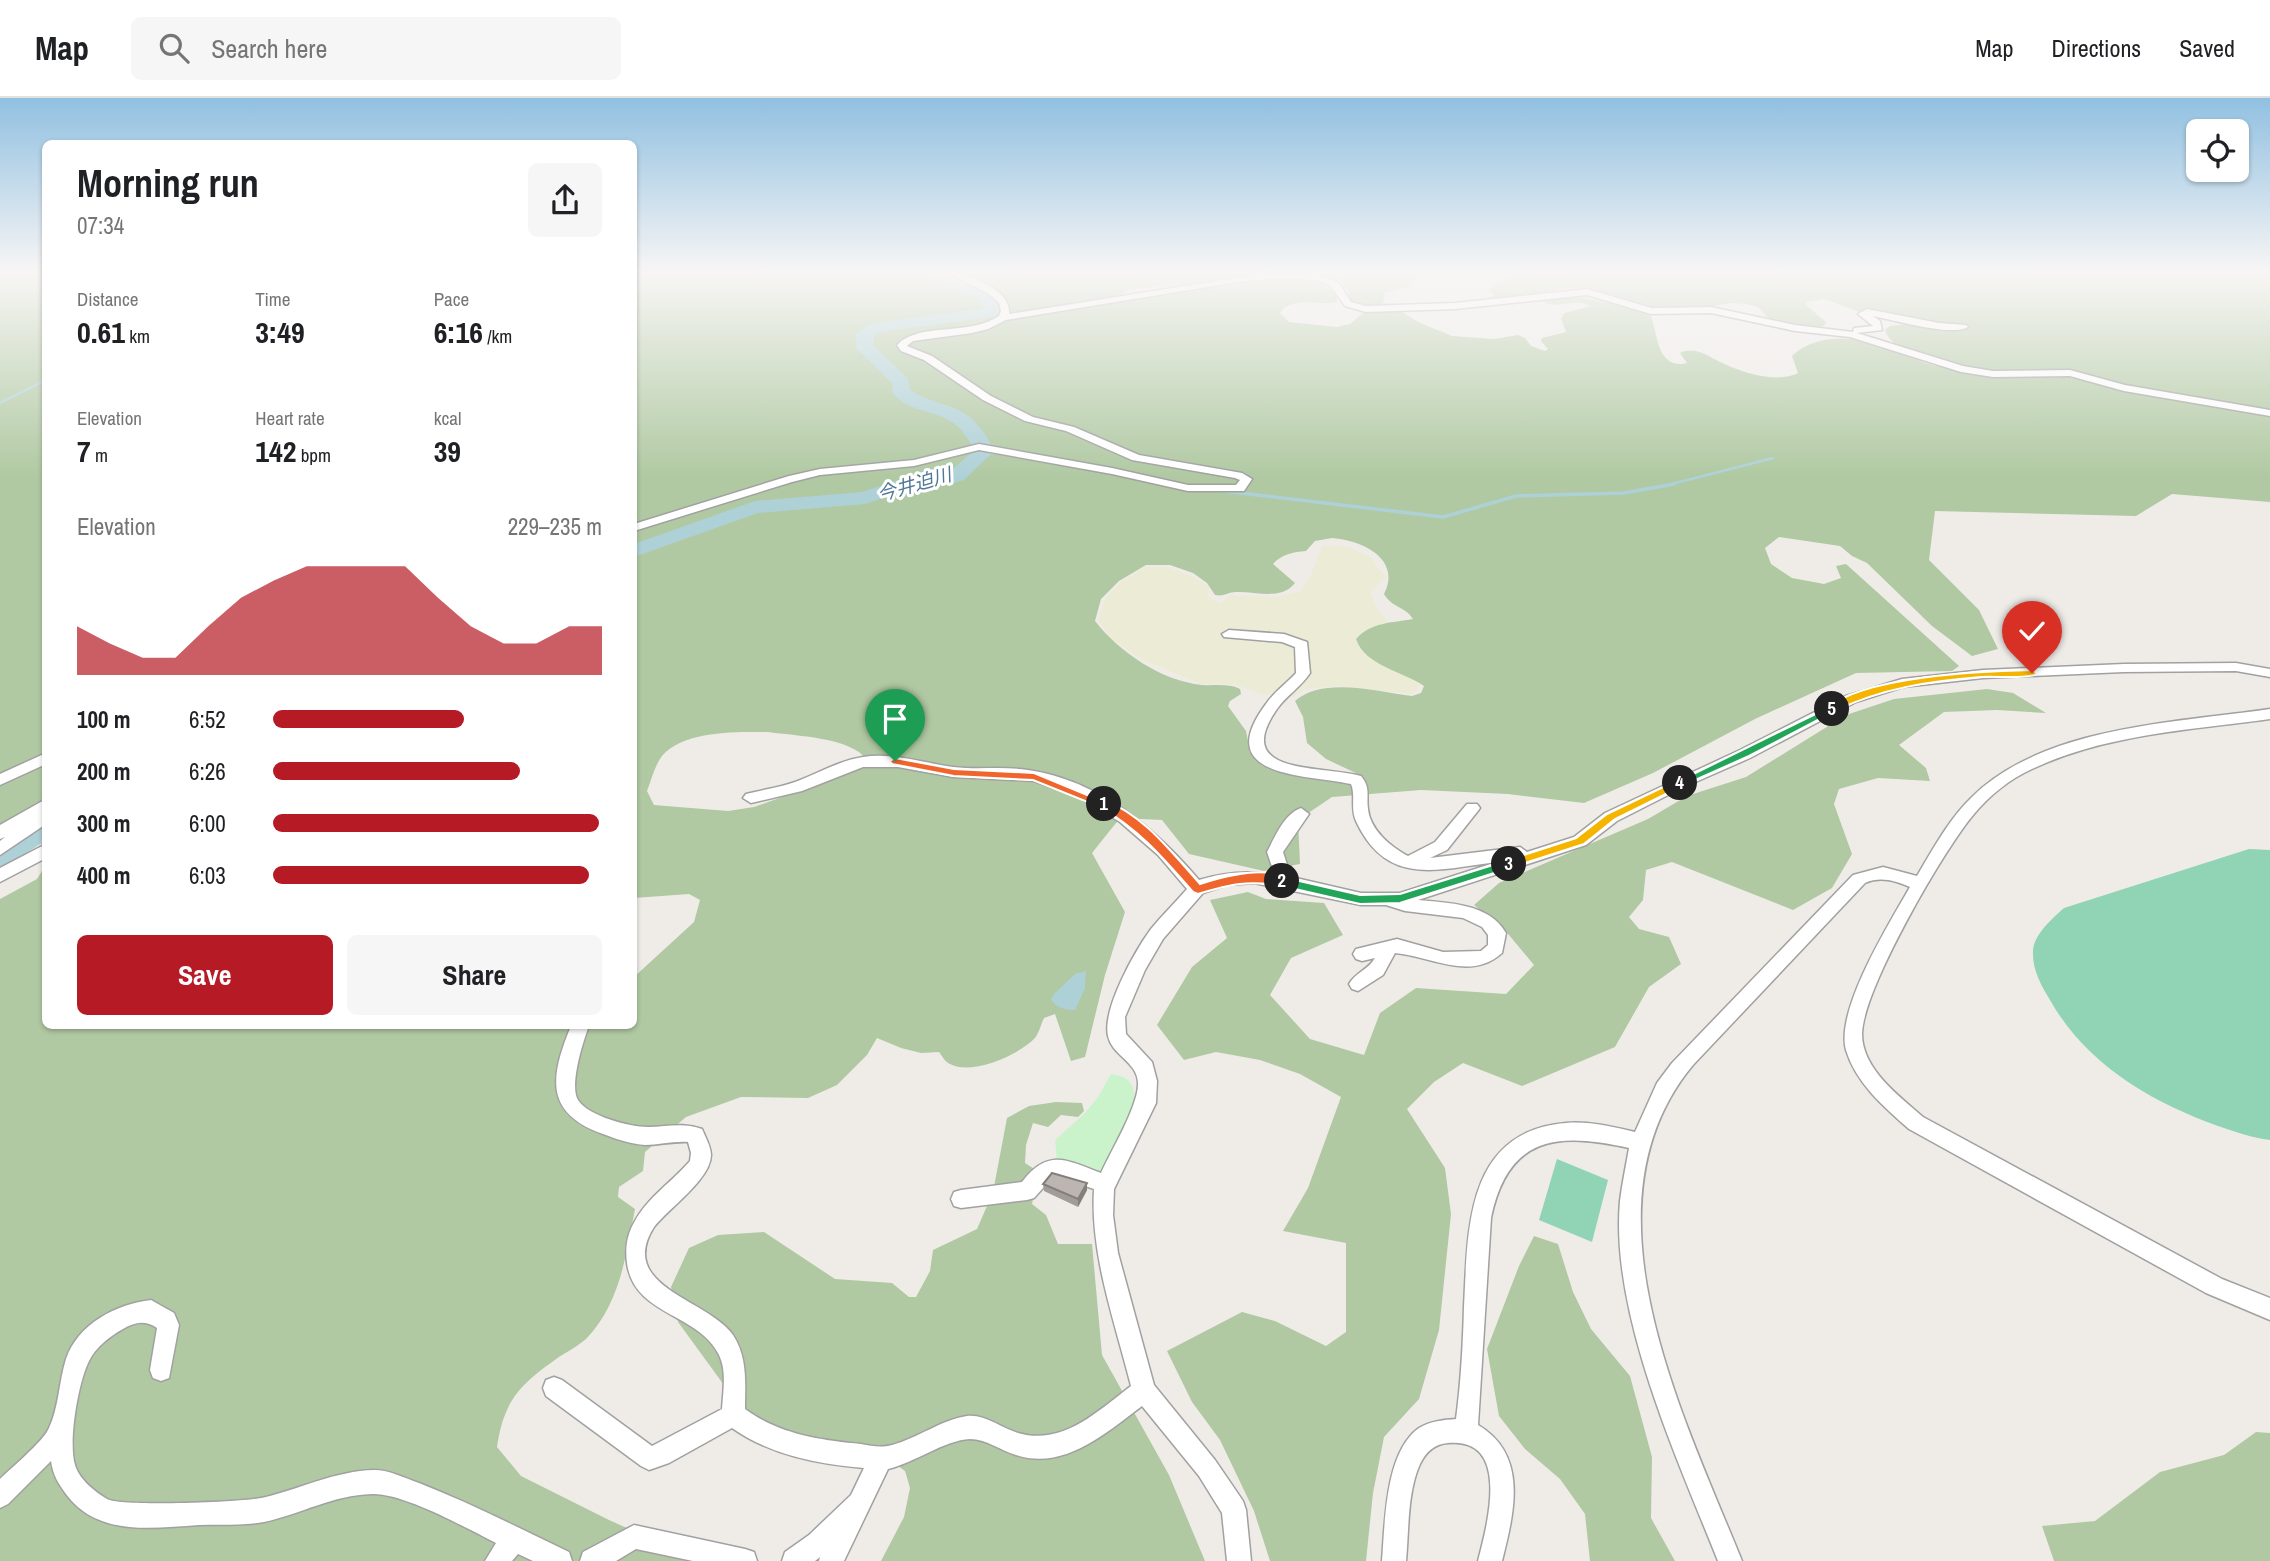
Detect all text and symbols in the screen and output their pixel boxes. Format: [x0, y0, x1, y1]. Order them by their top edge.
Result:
search box [131, 17, 621, 80]
text: Map [35, 26, 89, 70]
icon: search [155, 29, 193, 67]
text: Search here [211, 31, 327, 66]
text: Map [1975, 32, 2013, 64]
text: Directions [2051, 32, 2141, 64]
text: Saved [2179, 32, 2235, 64]
map controls [2186, 119, 2249, 182]
button: locate [2186, 119, 2249, 182]
text: Morning run [77, 158, 259, 209]
button: share [528, 163, 602, 237]
text: 07:34 [77, 210, 124, 241]
text: Distance [77, 286, 138, 312]
text: Time [255, 286, 290, 312]
text: Pace [434, 286, 469, 312]
text: 0.61 [77, 312, 125, 352]
text: 3:49 [255, 312, 305, 352]
text: 6:16 [434, 312, 483, 352]
text: km [125, 323, 150, 349]
text: /km [483, 323, 512, 349]
text: Elevation [77, 405, 142, 431]
text: Heart rate [255, 405, 325, 431]
text: kcal [434, 405, 461, 431]
text: 7 [77, 431, 91, 471]
text: 142 [255, 431, 296, 471]
text: 39 [434, 431, 461, 471]
text: m [91, 442, 108, 468]
text: bpm [296, 442, 331, 468]
water label: 今井迫川 [874, 460, 956, 507]
text: Elevation [77, 511, 156, 542]
text: 229–235 m [508, 511, 602, 542]
pin [2002, 601, 2062, 673]
icon: check [2013, 612, 2051, 650]
pin [865, 689, 925, 761]
pin: 5 [1814, 692, 1850, 726]
text: 5 [1827, 695, 1836, 721]
icon: arrive [876, 700, 914, 738]
text: 100 m [77, 704, 130, 735]
text: 6:52 [189, 704, 226, 735]
text: 200 m [77, 756, 130, 787]
text: 6:26 [189, 756, 226, 787]
pin: 4 [1662, 766, 1698, 800]
text: 4 [1675, 769, 1684, 795]
pin: 1 [1086, 786, 1122, 822]
text: 1 [1099, 790, 1108, 816]
text: 300 m [77, 808, 130, 839]
text: 6:00 [189, 808, 226, 839]
pin: 3 [1492, 846, 1526, 882]
text: 3 [1504, 850, 1513, 876]
text: 400 m [77, 860, 130, 891]
text: 6:03 [189, 860, 226, 891]
pin: 2 [1264, 864, 1300, 898]
text: 2 [1277, 867, 1286, 893]
button: Save [77, 935, 333, 1015]
button: Share [347, 935, 602, 1015]

